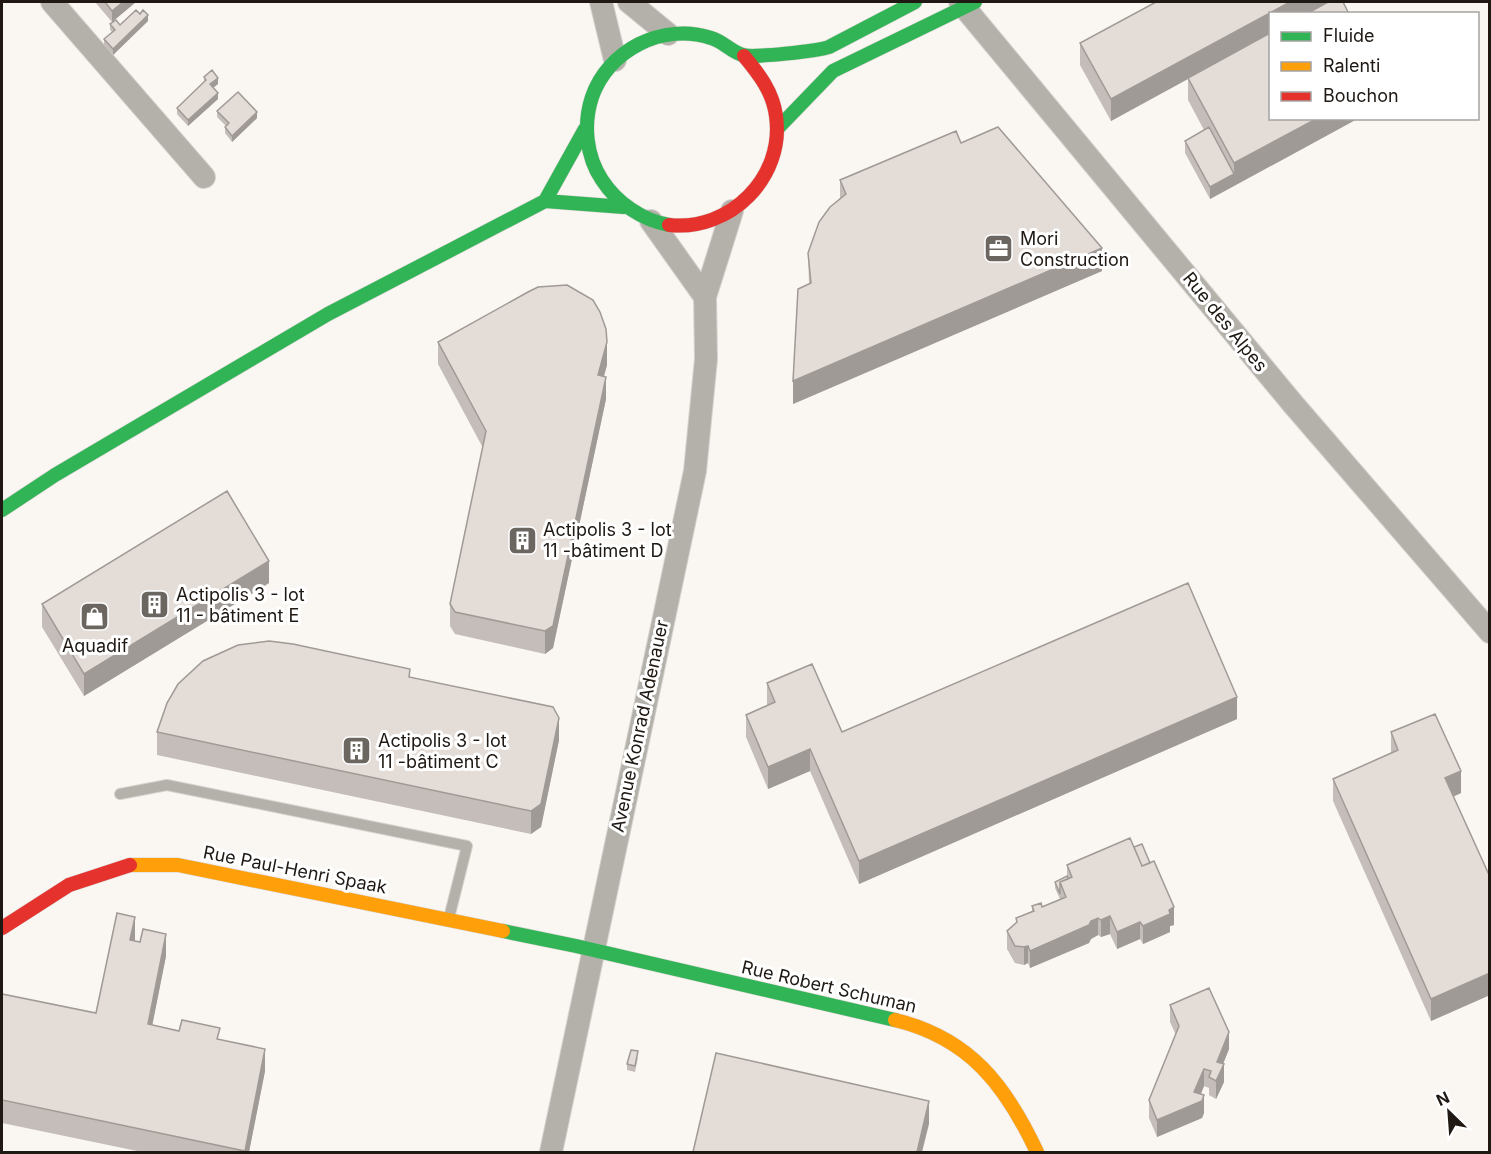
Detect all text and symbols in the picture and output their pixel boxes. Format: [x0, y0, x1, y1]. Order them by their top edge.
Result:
legend [1269, 12, 1479, 120]
text: Fluide [1323, 25, 1375, 46]
text: Ralenti [1323, 55, 1380, 76]
text: Bouchon [1323, 85, 1399, 106]
place label: Mori Construction [1020, 228, 1129, 270]
office icon: Mori Construction [983, 233, 1015, 265]
street label: Rue des Alpes [1179, 268, 1272, 376]
place label: Actipolis 3 - lot 11 -bâtiment D [543, 519, 672, 561]
building icon: Actipolis 3 - lot 11 -bâtiment D [506, 524, 538, 556]
place label: Actipolis 3 - lot 11 - bâtiment E [176, 584, 305, 626]
building icon: Actipolis 3 - lot 11 - bâtiment E [139, 589, 171, 621]
shop icon: Aquadif [79, 601, 111, 633]
street label: Avenue Konrad Adenauer [607, 618, 672, 834]
place label: Aquadif [62, 635, 128, 656]
place label: Actipolis 3 - lot 11 -bâtiment C [378, 730, 507, 772]
building icon: Actipolis 3 - lot 11 -bâtiment C [341, 735, 373, 767]
street label: Rue Paul-Henri Spaak [202, 841, 389, 898]
street label: Rue Robert Schuman [740, 956, 919, 1017]
north arrow [1419, 1082, 1479, 1142]
text: N [1433, 1087, 1452, 1110]

